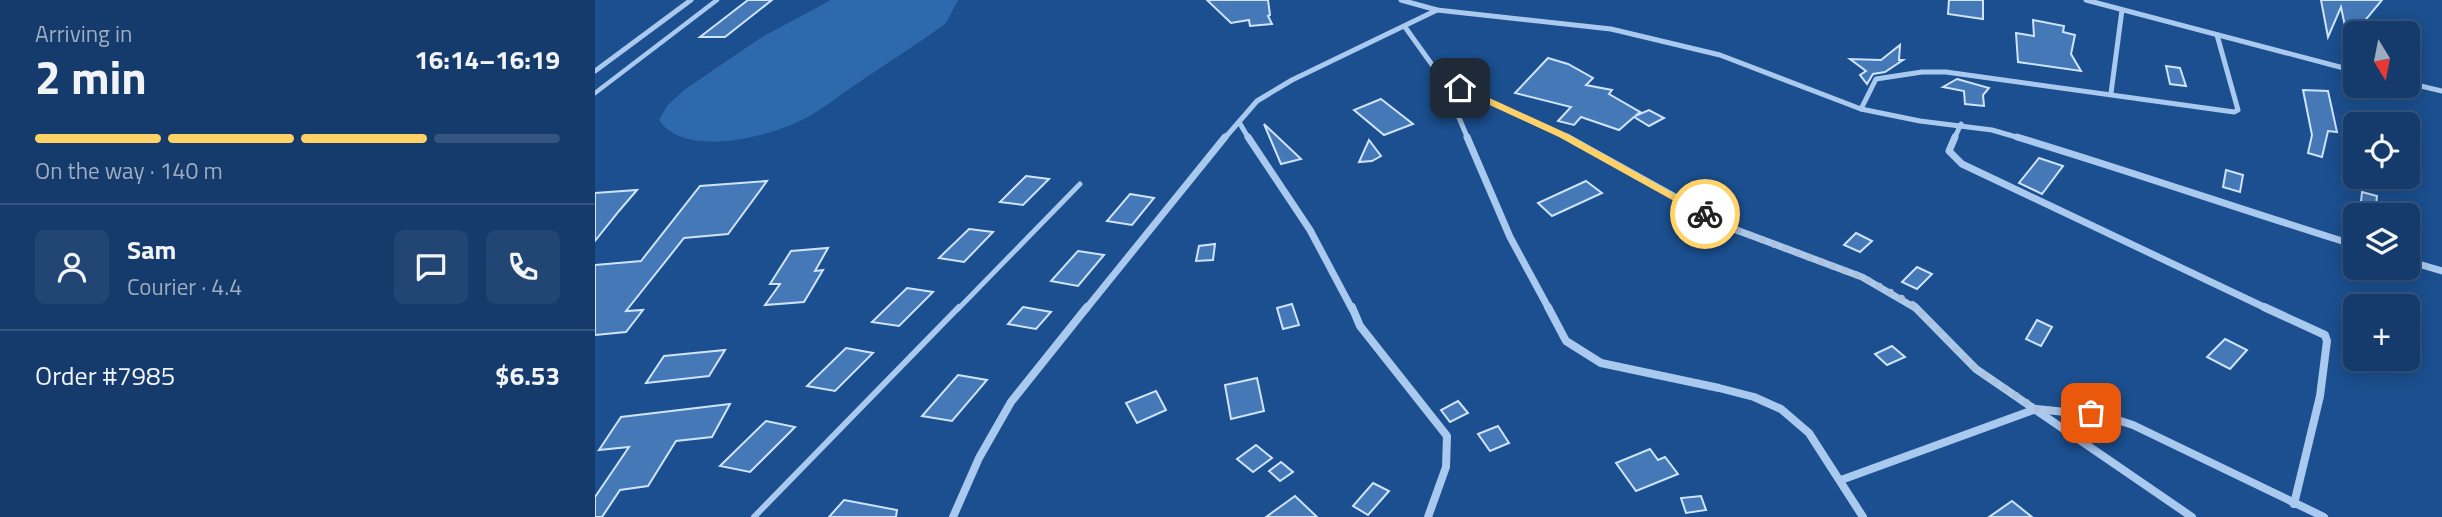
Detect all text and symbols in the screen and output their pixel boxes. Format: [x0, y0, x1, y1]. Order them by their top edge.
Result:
text: Arriving in [35, 16, 132, 51]
north arrow [2343, 21, 2420, 98]
map controls [2343, 21, 2420, 371]
text: 16:14–16:19 [414, 40, 560, 79]
text: 2 min [35, 42, 147, 112]
pin [1430, 58, 1490, 118]
icon: home [1441, 69, 1479, 107]
button: locate [2343, 112, 2420, 189]
text: On the way · 140 m [35, 153, 223, 188]
courier [1670, 179, 1740, 249]
icon: bike [1686, 195, 1724, 233]
button: layers [2343, 203, 2420, 280]
button: person [35, 230, 109, 304]
text: Sam [127, 230, 176, 269]
button: chat [394, 230, 468, 304]
button: phone [486, 230, 560, 304]
text: Courier · 4.4 [127, 269, 242, 304]
button: + [2343, 294, 2420, 371]
text: Order #7985 [35, 356, 175, 395]
text: $6.53 [495, 356, 560, 395]
pin [2061, 383, 2121, 443]
icon: bag [2072, 394, 2110, 432]

